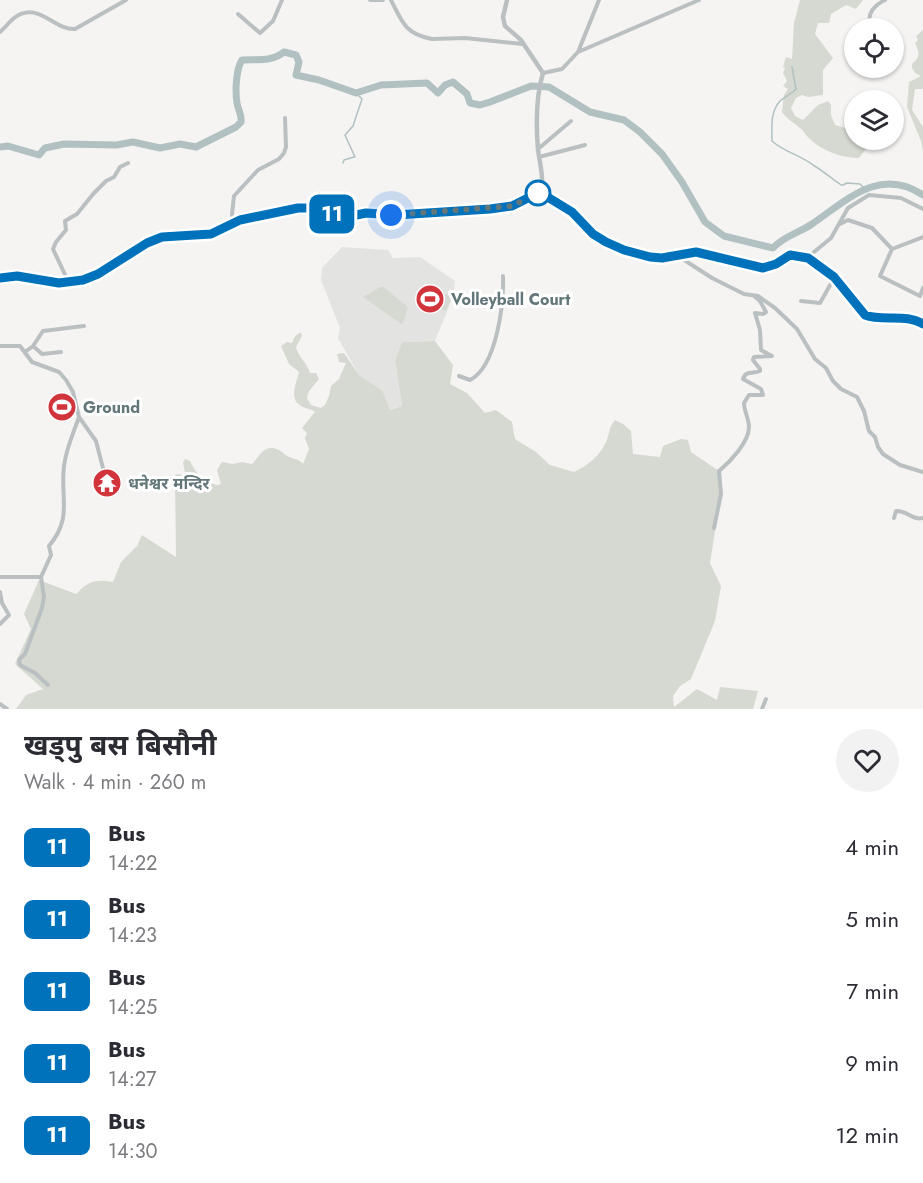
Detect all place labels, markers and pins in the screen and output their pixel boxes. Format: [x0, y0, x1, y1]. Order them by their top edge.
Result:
unlabelled marker [525, 180, 551, 206]
sports icon: Volleyball Court [414, 283, 446, 315]
place label: Volleyball Court [450, 288, 571, 311]
sports icon: Ground [46, 391, 78, 423]
place label: Ground [83, 396, 140, 419]
temple icon: धनेश्वर मन्दिर [91, 467, 123, 499]
place label: धनेश्वर मन्दिर [128, 472, 210, 495]

